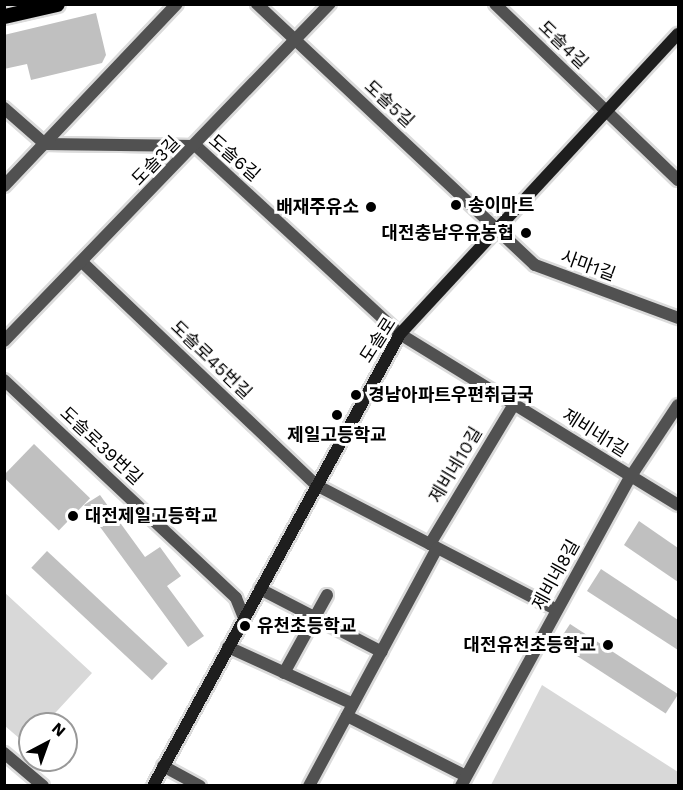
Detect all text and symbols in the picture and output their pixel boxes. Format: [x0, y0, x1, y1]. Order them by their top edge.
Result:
street label: 도솔4길 [534, 16, 592, 74]
street label: 도솔5길 [360, 76, 418, 132]
street label: 도솔6길 [204, 130, 264, 186]
street label: 도솔3길 [127, 132, 185, 190]
place label: 송이마트 [468, 194, 534, 216]
place label: 배재주유소 [276, 196, 359, 218]
marker: 송이마트 [449, 198, 463, 212]
marker: 배재주유소 [364, 200, 378, 214]
place label: 대전충남우유농협 [382, 222, 514, 244]
marker: 대전충남우유농협 [519, 226, 533, 240]
street label: 사마1길 [558, 246, 618, 286]
street label: 도솔로 [355, 313, 401, 367]
street label: 도솔로45번길 [166, 316, 256, 404]
place label: 경남아파트우편취급국 [368, 384, 534, 406]
marker: 경남아파트우편취급국 [349, 388, 363, 402]
street label: 도솔로39번길 [55, 403, 147, 489]
street label: 제비네1길 [558, 404, 632, 462]
marker: 제일고등학교 [330, 408, 344, 422]
street label: 제비네10길 [425, 423, 487, 507]
place label: 제일고등학교 [287, 424, 387, 446]
place label: 대전제일고등학교 [85, 505, 217, 527]
marker: 대전제일고등학교 [66, 509, 80, 523]
street label: 제비네8길 [528, 536, 584, 614]
place label: 유천초등학교 [257, 615, 356, 637]
marker: 유천초등학교 [238, 619, 252, 633]
place label: 대전유천초등학교 [464, 634, 596, 656]
marker: 대전유천초등학교 [601, 638, 615, 652]
north arrow [18, 712, 78, 772]
text: N [48, 718, 70, 741]

